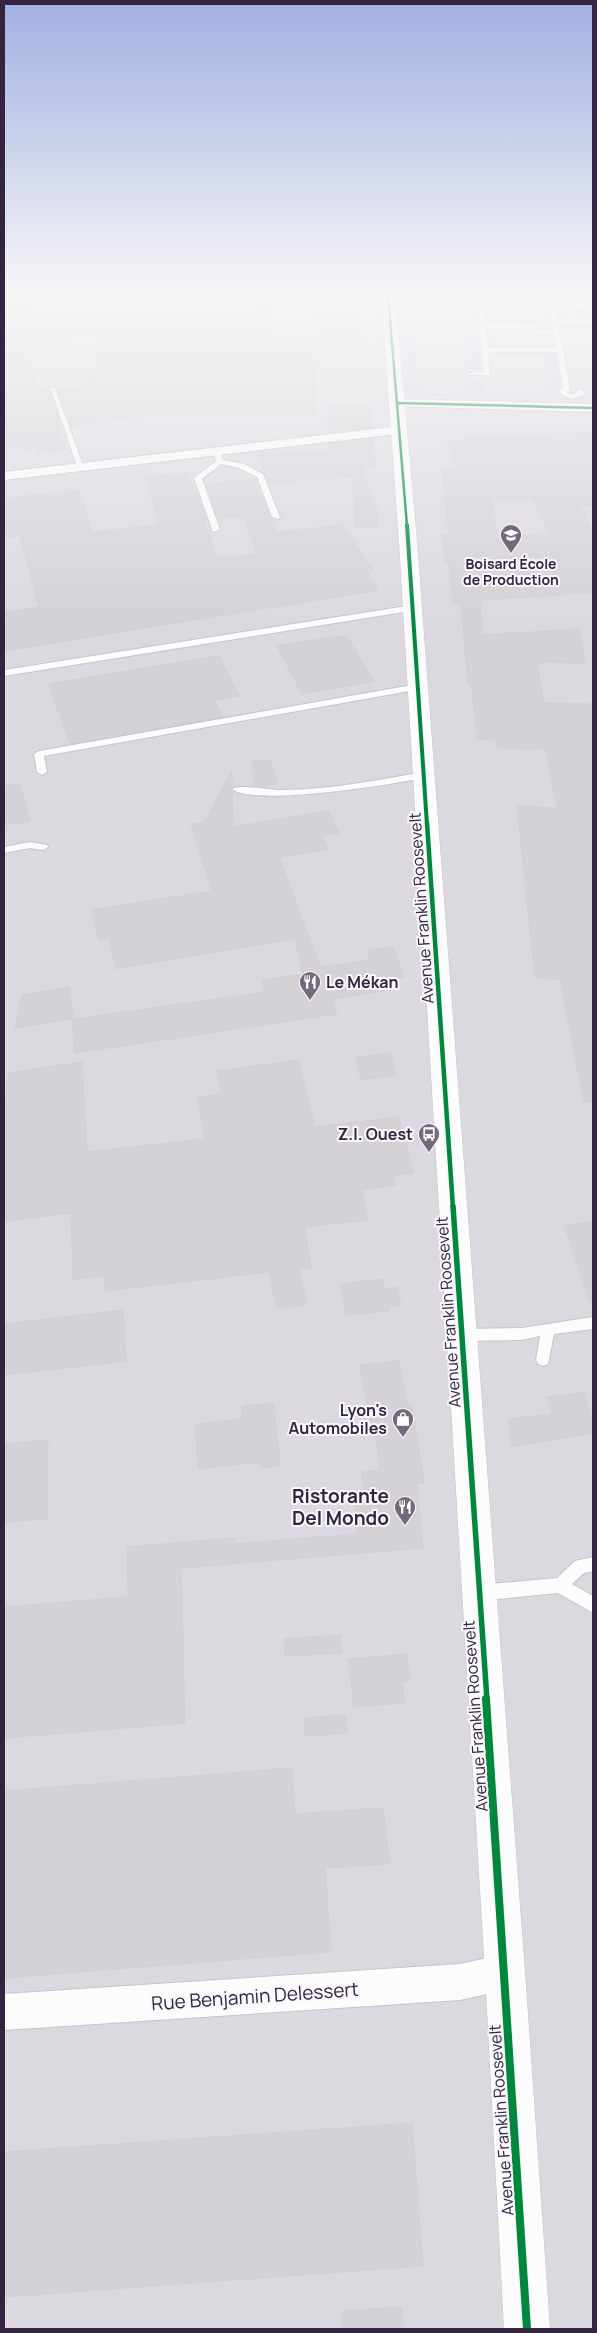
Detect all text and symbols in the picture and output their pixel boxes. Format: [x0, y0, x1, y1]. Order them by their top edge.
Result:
school or university icon: Boisard École de Production [499, 523, 523, 554]
place label: Boisard École de Production [463, 554, 559, 589]
street label: Avenue Franklin Roosevelt [403, 812, 439, 1004]
restaurant icon: Le Mékan [298, 970, 322, 1001]
place label: Le Mékan [326, 971, 399, 993]
bus stop icon: Z.I. Ouest [417, 1122, 441, 1153]
place label: Z.I. Ouest [338, 1123, 413, 1145]
street label: Avenue Franklin Roosevelt [430, 1216, 466, 1408]
place label: Lyon's Automobiles [289, 1399, 387, 1439]
shop icon: Lyon's Automobiles [391, 1407, 415, 1438]
place label: Ristorante Del Mondo [292, 1483, 389, 1531]
restaurant icon: Ristorante Del Mondo [393, 1495, 417, 1526]
street label: Avenue Franklin Roosevelt [457, 1620, 493, 1812]
street label: Rue Benjamin Delessert [150, 1976, 360, 2016]
street label: Avenue Franklin Roosevelt [483, 2024, 519, 2216]

